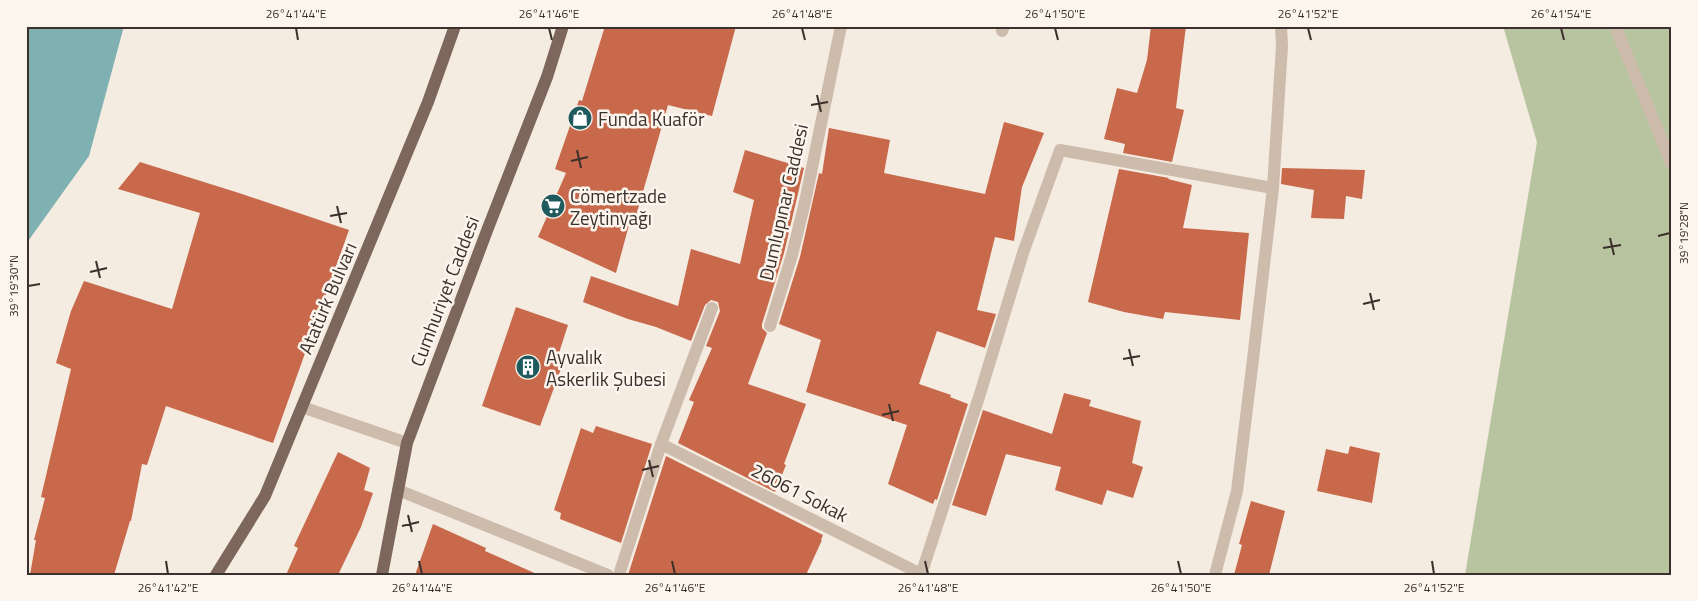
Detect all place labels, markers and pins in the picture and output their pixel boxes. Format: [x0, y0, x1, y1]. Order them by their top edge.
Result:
place label: Funda Kuaför [598, 104, 705, 133]
shop icon: Funda Kuaför [567, 105, 593, 131]
place label: Cömertzade Zeytinyağı [570, 181, 667, 232]
supermarket icon: Cömertzade Zeytinyağı [540, 193, 566, 219]
place label: Ayvalık Askerlik Şubesi [546, 342, 666, 393]
building icon: Ayvalık Askerlik Şubesi [515, 354, 541, 380]

